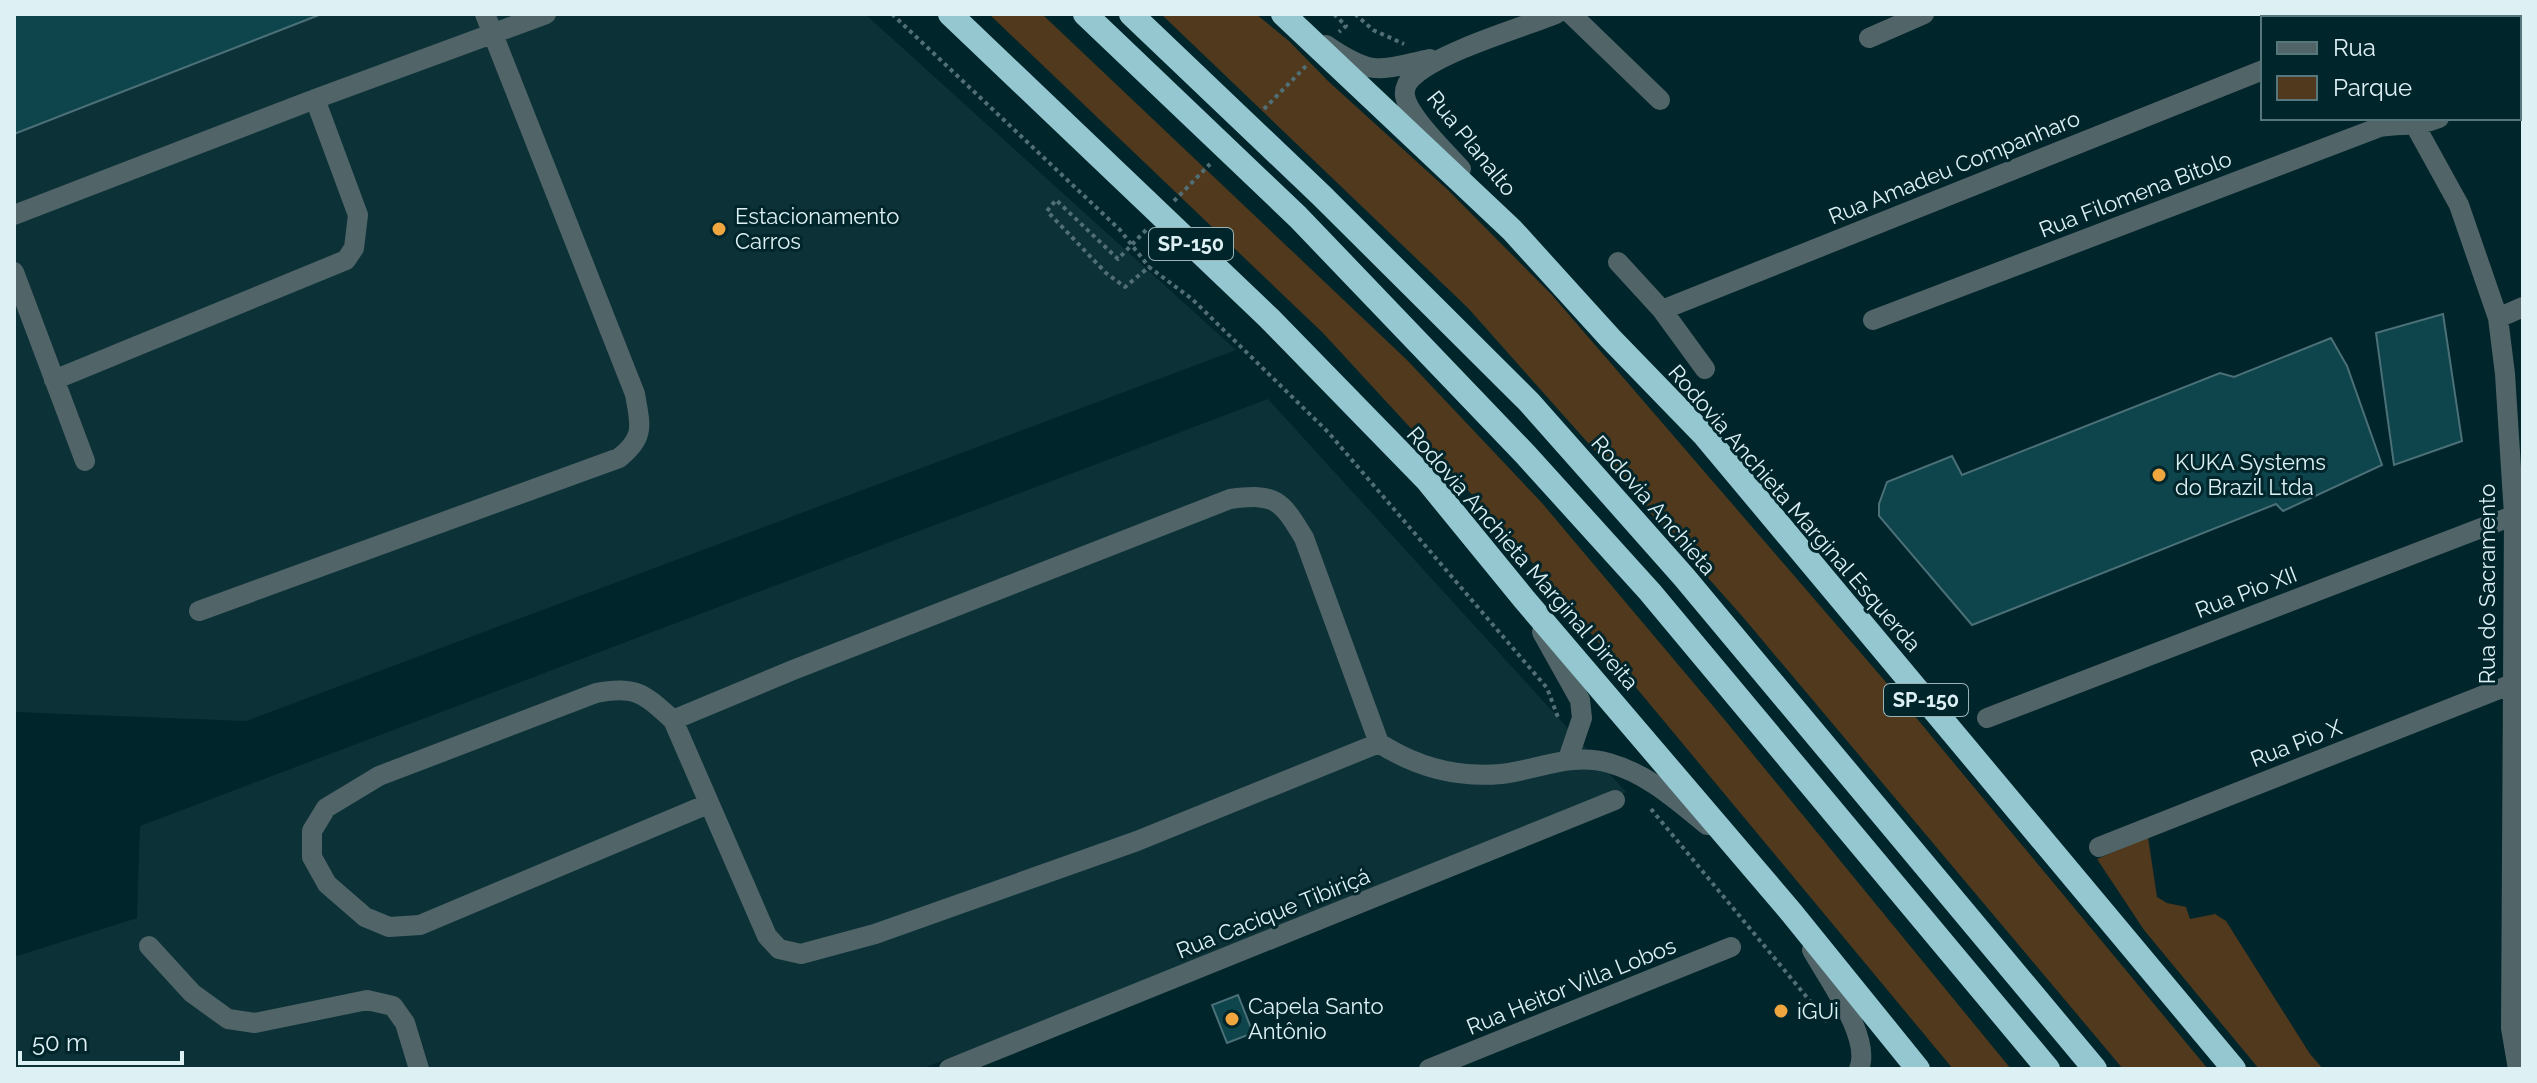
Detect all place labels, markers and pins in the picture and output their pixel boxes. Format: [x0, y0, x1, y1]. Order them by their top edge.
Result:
place label: Estacionamento Carros [735, 203, 899, 254]
marker: Estacionamento Carros [710, 220, 728, 238]
place label: KUKA Systems do Brazil Ltda [2175, 449, 2326, 500]
marker: KUKA Systems do Brazil Ltda [2150, 466, 2168, 484]
place label: Capela Santo Antônio [1248, 993, 1383, 1044]
place label: iGUi [1797, 998, 1839, 1024]
marker: iGUi [1772, 1002, 1790, 1020]
marker: Capela Santo Antônio [1223, 1010, 1241, 1028]

